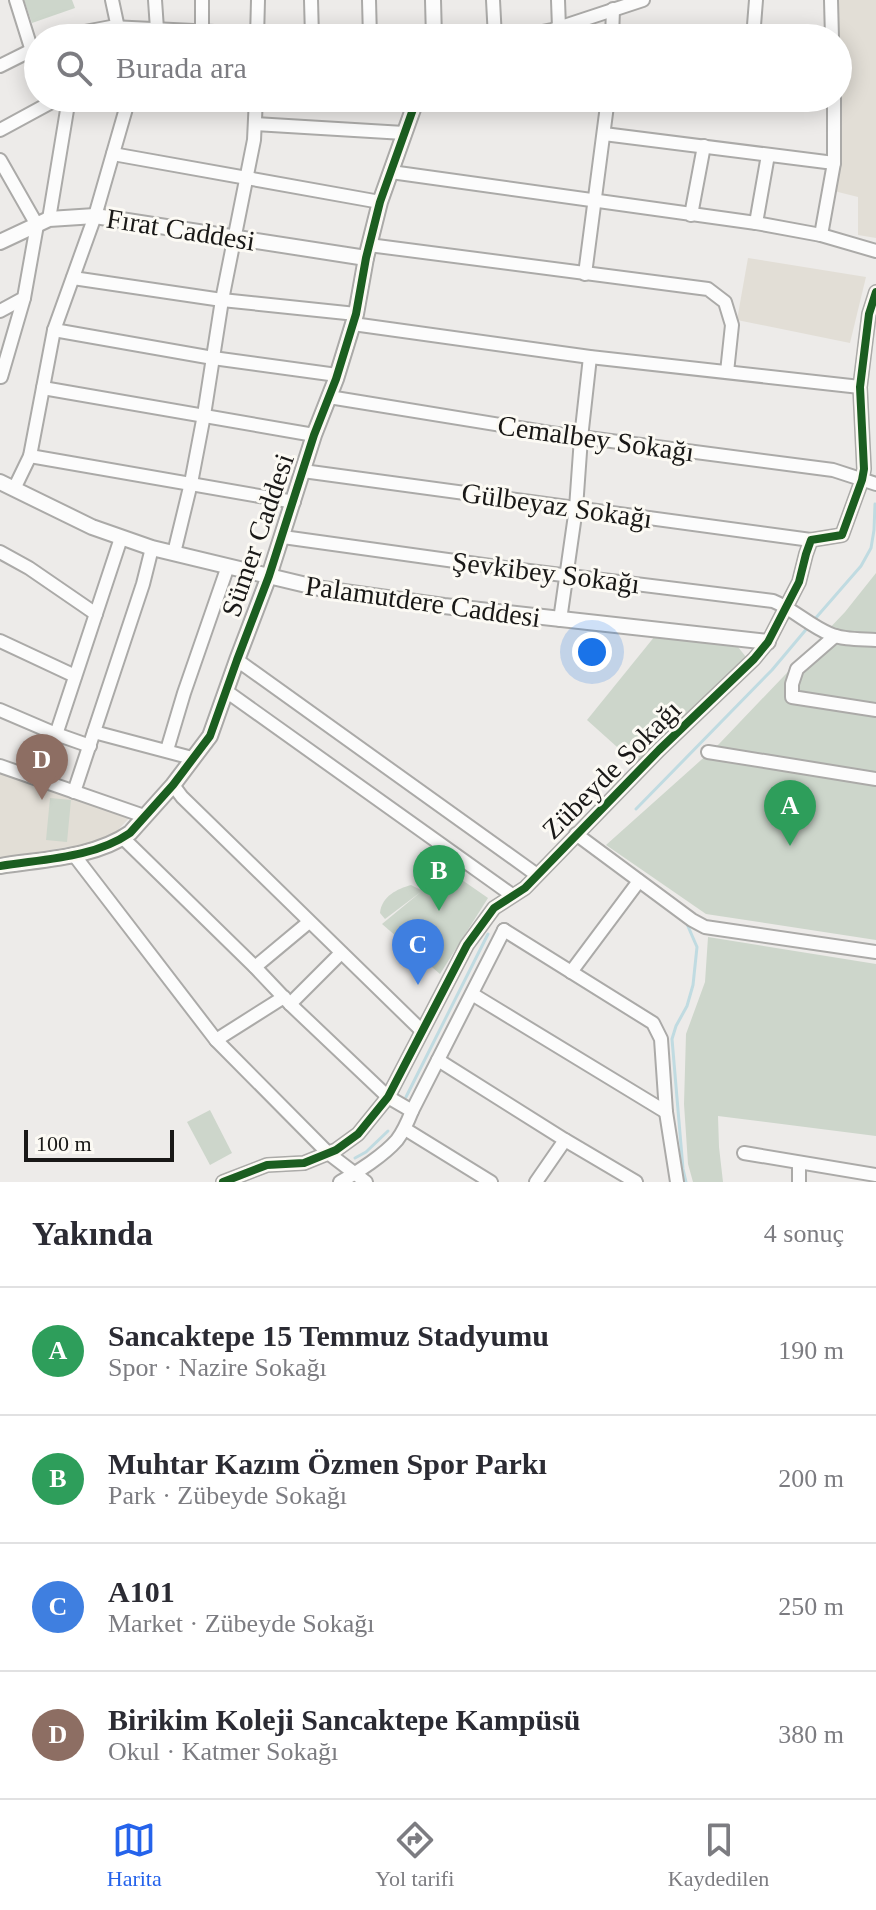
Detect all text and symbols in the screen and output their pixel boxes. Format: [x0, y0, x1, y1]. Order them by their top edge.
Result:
search box [24, 24, 852, 112]
icon: search [52, 46, 96, 90]
text: Burada ara [116, 51, 247, 84]
street label: Fırat Caddesi [104, 202, 258, 257]
street label: Cemalbey Sokağı [496, 409, 696, 468]
street label: Sümer Caddesi [215, 449, 300, 621]
street label: Gülbeyaz Sokağı [460, 477, 654, 534]
street label: Şevkibey Sokağı [450, 546, 642, 599]
street label: Palamutdere Caddesi [303, 570, 543, 633]
your location [572, 632, 612, 672]
street label: Zübeyde Sokağı [536, 694, 687, 845]
pin: D [16, 734, 68, 800]
pin: A [764, 780, 816, 846]
pin: B [413, 845, 465, 911]
pin: C [392, 919, 444, 985]
scale bar [24, 1126, 174, 1162]
text: 100 m [36, 1131, 92, 1156]
text: Yakında [32, 1215, 153, 1252]
text: 4 sonuç [764, 1219, 844, 1248]
text: Sancaktepe 15 Temmuz Stadyumu [108, 1319, 549, 1352]
text: A [49, 1336, 67, 1365]
text: 190 m [778, 1336, 844, 1365]
text: Spor · Nazire Sokağı [108, 1353, 327, 1382]
text: Muhtar Kazım Özmen Spor Parkı [108, 1447, 547, 1480]
text: B [49, 1464, 67, 1493]
text: 200 m [778, 1464, 844, 1493]
text: Park · Zübeyde Sokağı [108, 1481, 347, 1510]
text: A101 [108, 1575, 175, 1608]
text: C [49, 1592, 67, 1621]
text: 250 m [778, 1592, 844, 1621]
text: Market · Zübeyde Sokağı [108, 1609, 374, 1638]
text: Birikim Koleji Sancaktepe Kampüsü [108, 1703, 581, 1736]
text: D [49, 1720, 67, 1749]
text: 380 m [778, 1720, 844, 1749]
text: Okul · Katmer Sokağı [108, 1737, 338, 1766]
tab: Harita [107, 1818, 162, 1892]
tab: Yol tarifi [375, 1818, 454, 1892]
tab: Kaydedilen [668, 1818, 769, 1892]

